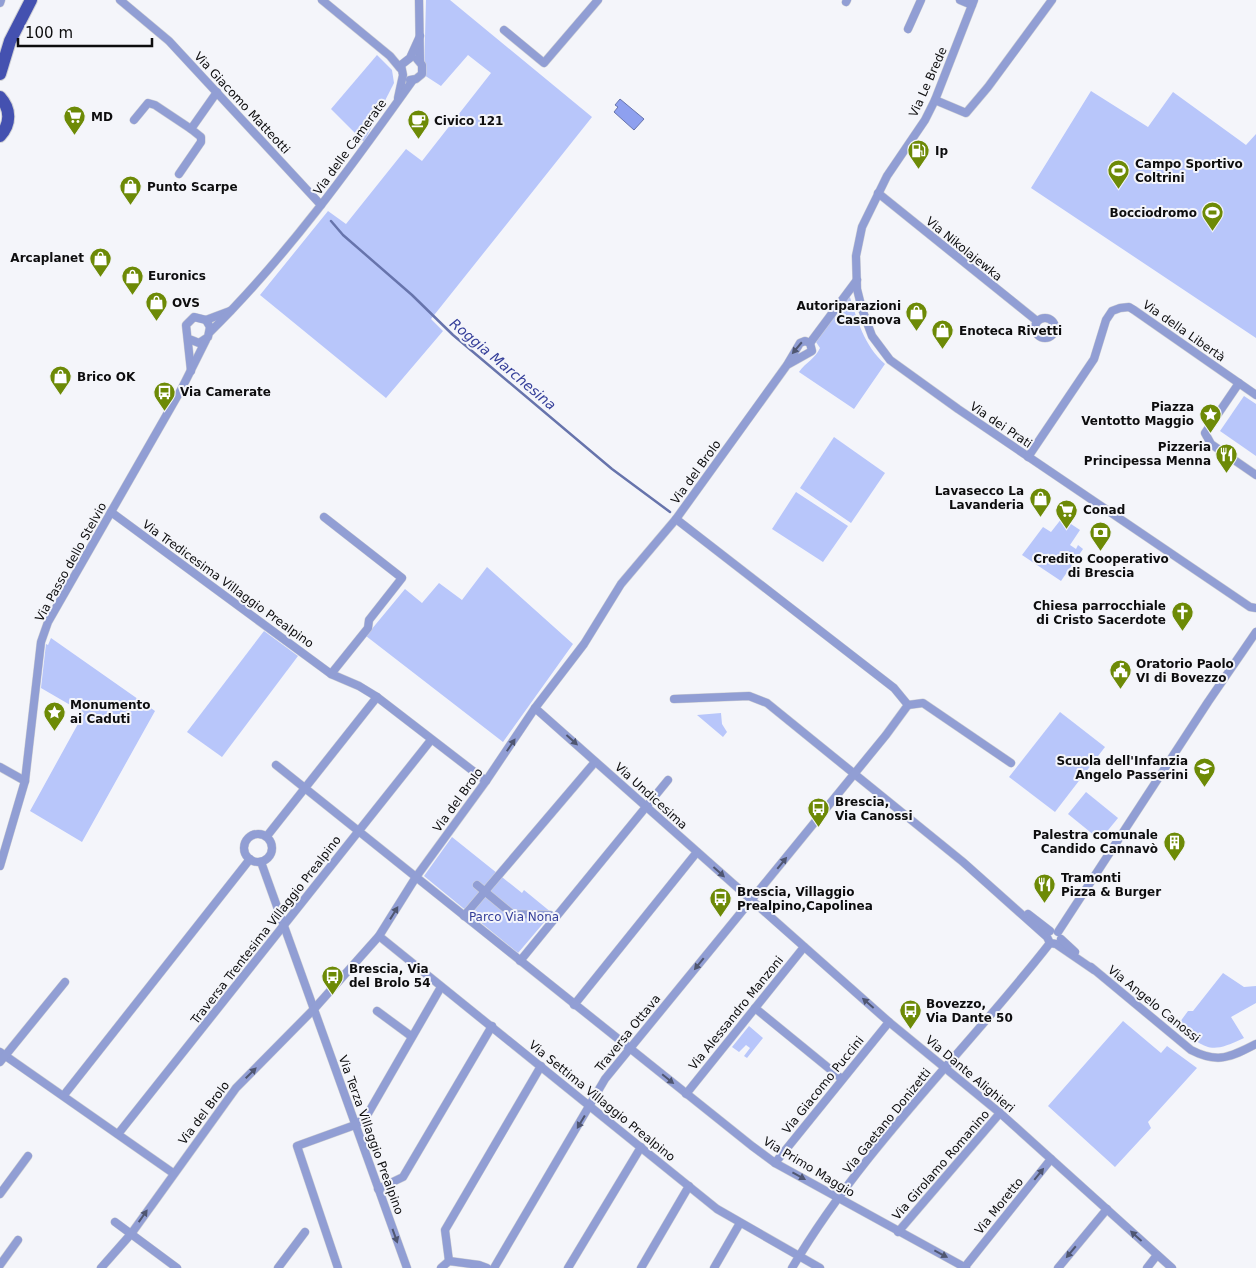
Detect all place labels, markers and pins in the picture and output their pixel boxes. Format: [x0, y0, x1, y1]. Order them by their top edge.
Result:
supermarket icon: MD [63, 105, 87, 136]
cafe icon: Civico 121 [406, 109, 430, 140]
place label: MD [91, 110, 113, 124]
place label: Civico 121 [434, 114, 503, 128]
fuel station icon: Ip [907, 139, 931, 170]
place label: Ip [935, 144, 948, 158]
place label: Campo Sportivo Coltrini [1135, 157, 1243, 185]
sports icon: Campo Sportivo Coltrini [1107, 159, 1131, 190]
shop icon: Punto Scarpe [119, 175, 143, 206]
place label: Punto Scarpe [147, 180, 238, 194]
sports icon: Bocciodromo [1201, 201, 1225, 232]
place label: Bocciodromo [1110, 206, 1197, 220]
shop icon: Arcaplanet [88, 246, 112, 277]
place label: Arcaplanet [10, 251, 84, 265]
shop icon: Euronics [120, 264, 144, 295]
place label: Euronics [148, 269, 206, 283]
shop icon: OVS [144, 291, 168, 322]
place label: OVS [172, 296, 200, 310]
place label: Autoriparazioni Casanova [796, 299, 901, 327]
shop icon: Autoriparazioni Casanova [905, 301, 929, 332]
shop icon: Enoteca Rivetti [931, 319, 955, 350]
place label: Enoteca Rivetti [959, 324, 1062, 338]
shop icon: Brico OK [49, 365, 73, 396]
place label: Brico OK [77, 370, 136, 384]
bus stop icon: Via Camerate [152, 380, 176, 411]
place label: Via Camerate [180, 385, 271, 399]
place label: Piazza Ventotto Maggio [1081, 400, 1194, 428]
place icon: Piazza Ventotto Maggio [1198, 402, 1222, 433]
place label: Pizzeria Principessa Menna [1084, 440, 1211, 468]
restaurant icon: Pizzeria Principessa Menna [1215, 442, 1239, 473]
place label: Lavasecco La Lavanderia [935, 484, 1024, 512]
shop icon: Lavasecco La Lavanderia [1028, 486, 1052, 517]
supermarket icon: Conad [1055, 498, 1079, 529]
place label: Conad [1083, 503, 1125, 517]
bank icon: Credito Cooperativo di Brescia [1089, 520, 1113, 551]
place label: Credito Cooperativo di Brescia [1033, 552, 1169, 580]
place label: Chiesa parrocchiale di Cristo Sacerdote [1033, 599, 1166, 627]
church icon: Chiesa parrocchiale di Cristo Sacerdote [1170, 601, 1194, 632]
place label: Oratorio Paolo VI di Bovezzo [1136, 657, 1234, 685]
public building icon: Oratorio Paolo VI di Bovezzo [1108, 659, 1132, 690]
place label: Monumento ai Caduti [70, 698, 150, 726]
place icon: Monumento ai Caduti [42, 700, 66, 731]
place label: Scuola dell'Infanzia Angelo Passerini [1056, 754, 1188, 782]
school or university icon: Scuola dell'Infanzia Angelo Passerini [1192, 756, 1216, 787]
place label: Brescia, Via Canossi [835, 795, 913, 823]
bus stop icon: Brescia, Via Canossi [807, 797, 831, 828]
place label: Palestra comunale Candido Cannavò [1033, 828, 1158, 856]
building icon: Palestra comunale Candido Cannavò [1162, 830, 1186, 861]
place label: Tramonti Pizza & Burger [1061, 871, 1161, 899]
restaurant icon: Tramonti Pizza & Burger [1033, 873, 1057, 904]
place label: Brescia, Villaggio Prealpino,Capolinea [737, 885, 873, 913]
bus stop icon: Brescia, Villaggio Prealpino,Capolinea [709, 887, 733, 918]
place label: Brescia, Via del Brolo 54 [349, 962, 431, 990]
bus stop icon: Brescia, Via del Brolo 54 [321, 964, 345, 995]
place label: Bovezzo, Via Dante 50 [926, 997, 1013, 1025]
bus stop icon: Bovezzo, Via Dante 50 [898, 999, 922, 1030]

